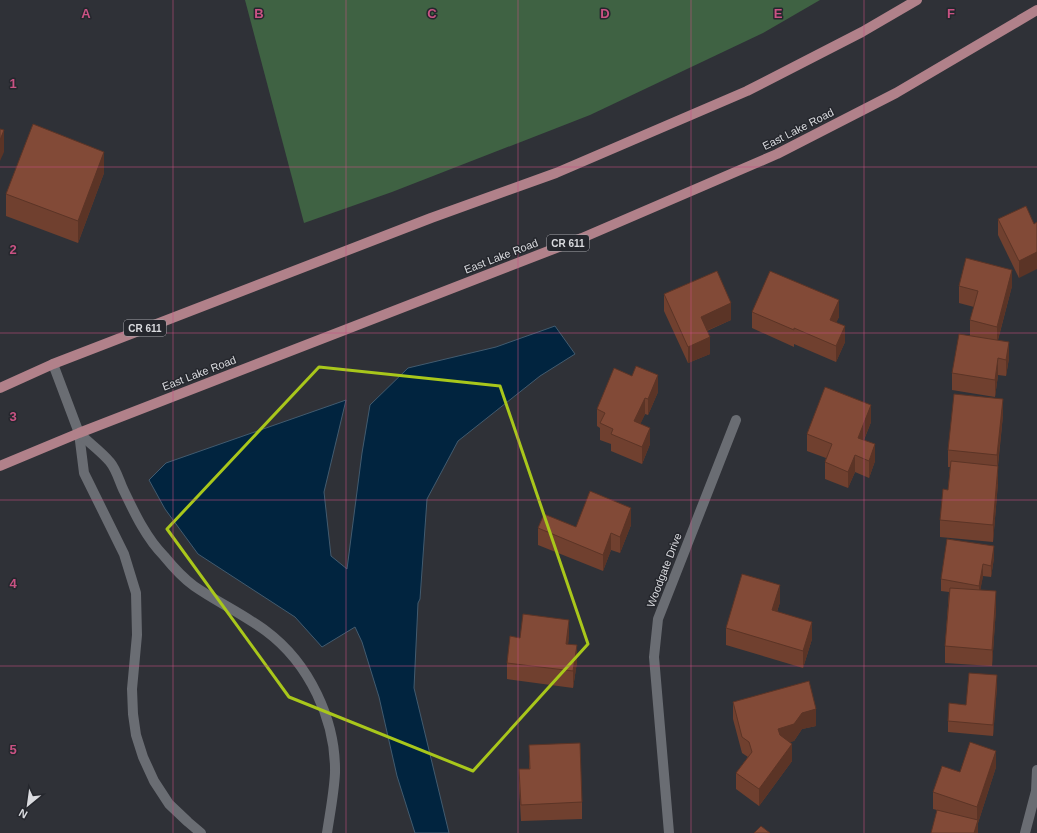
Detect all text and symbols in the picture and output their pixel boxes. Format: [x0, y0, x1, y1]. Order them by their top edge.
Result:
text: A [81, 6, 91, 21]
text: B [254, 6, 264, 21]
text: C [427, 6, 437, 21]
text: D [600, 6, 610, 21]
text: E [774, 6, 783, 21]
text: F [947, 6, 955, 21]
text: 1 [9, 76, 17, 91]
street label: East Lake Road [760, 106, 836, 152]
road number: CR 611 [547, 235, 589, 251]
street label: East Lake Road [462, 236, 540, 276]
text: 2 [9, 242, 17, 257]
road number: CR 611 [124, 320, 166, 336]
street label: East Lake Road [160, 353, 238, 393]
text: 3 [9, 409, 17, 424]
street label: Woodgate Drive [644, 531, 684, 609]
text: 4 [9, 576, 17, 591]
text: 5 [9, 742, 17, 757]
north arrow [8, 785, 48, 825]
text: N [17, 807, 30, 821]

